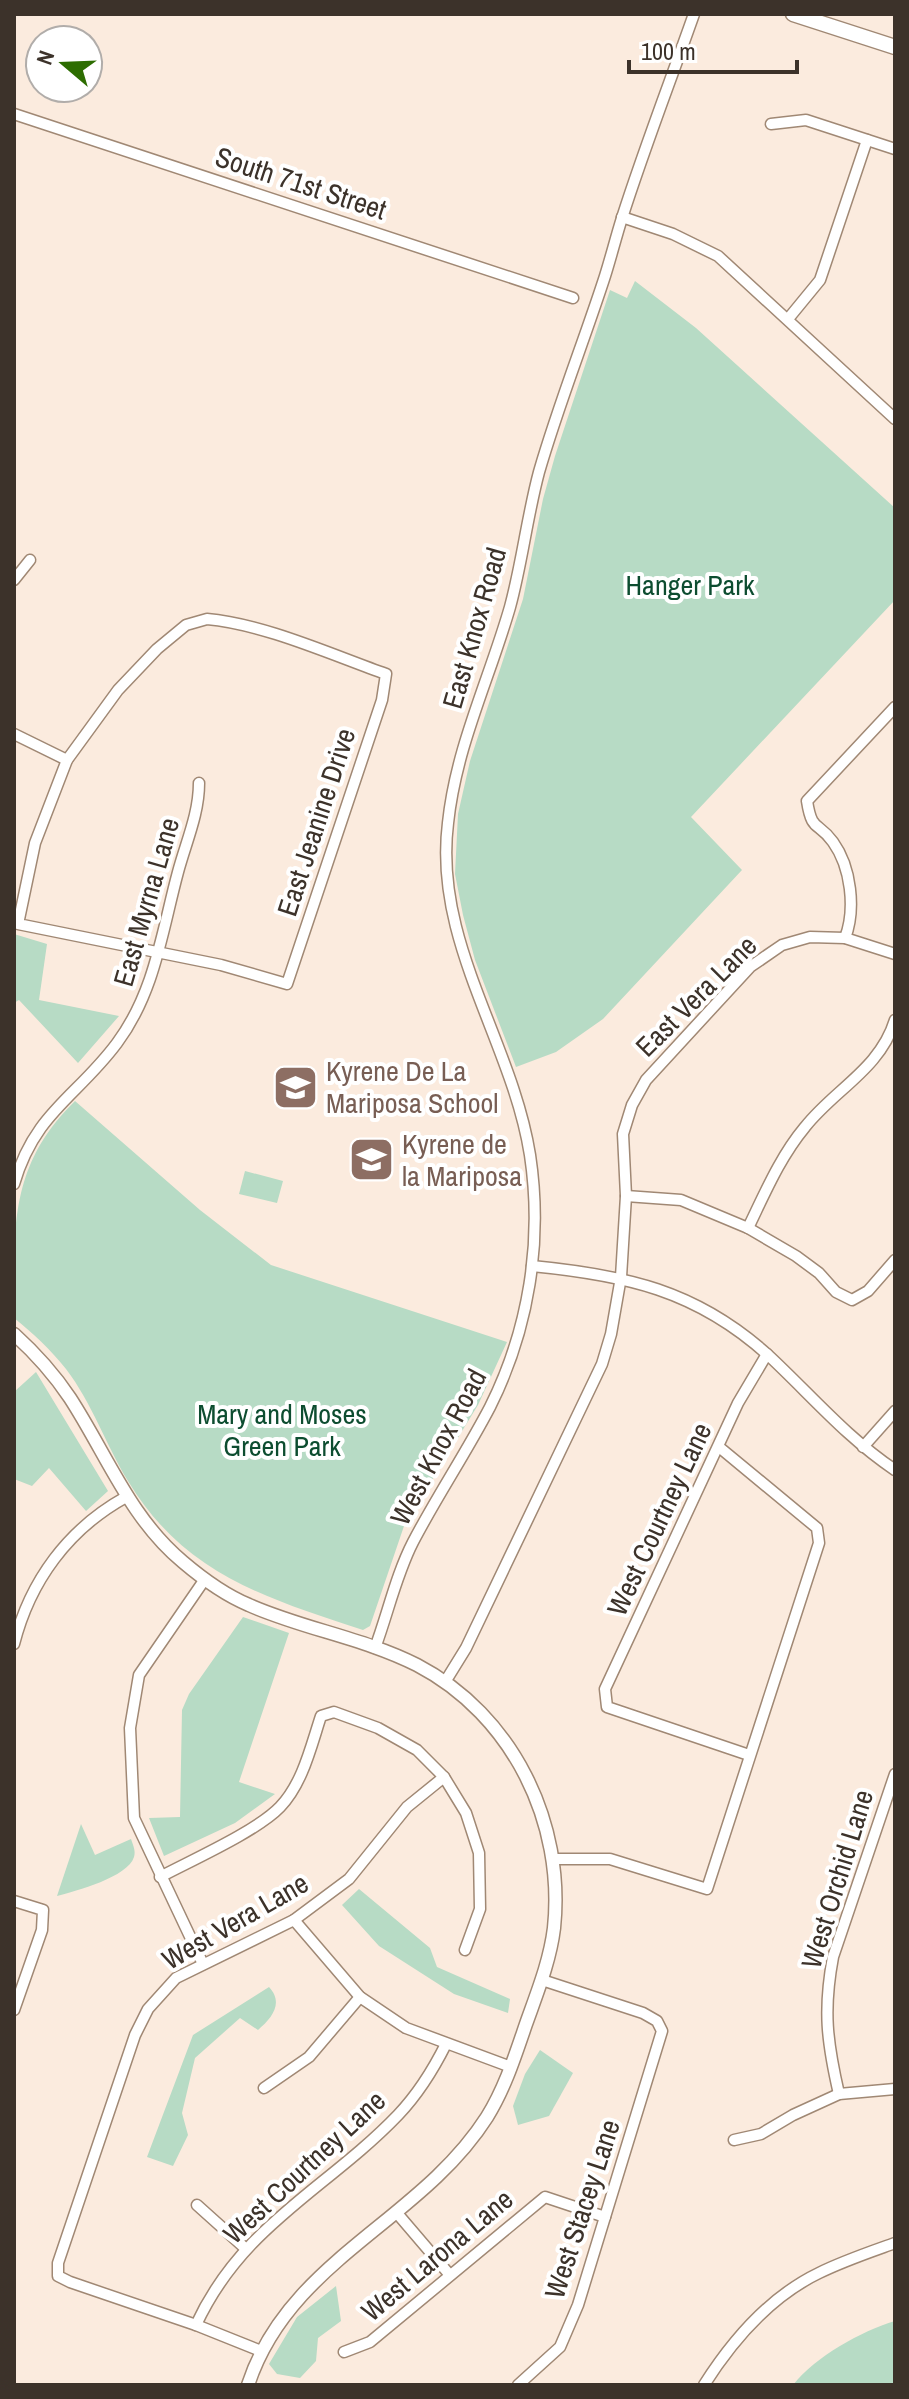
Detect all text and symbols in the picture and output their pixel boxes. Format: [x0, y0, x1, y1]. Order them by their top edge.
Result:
north arrow [24, 24, 104, 104]
scale bar [629, 24, 797, 74]
text: 100 m [641, 35, 696, 67]
text: N [29, 46, 61, 69]
street label: South 71st Street [211, 138, 391, 228]
street label: East Knox Road [433, 543, 515, 713]
park label: Hanger Park [626, 566, 755, 604]
street label: East Jeanine Drive [268, 723, 364, 921]
street label: East Myrna Lane [104, 813, 188, 991]
street label: East Vera Lane [627, 927, 765, 1065]
place label: Kyrene De La Mariposa School [326, 1052, 498, 1122]
school or university icon: Kyrene De La Mariposa School [271, 1063, 319, 1111]
place label: Kyrene de la Mariposa [402, 1125, 522, 1195]
school or university icon: Kyrene de la Mariposa [347, 1136, 395, 1184]
street label: West Knox Road [381, 1362, 495, 1532]
park label: Mary and Moses Green Park [197, 1395, 367, 1465]
street label: West Courtney Lane [598, 1416, 720, 1622]
street label: West Orchid Lane [792, 1785, 882, 1973]
street label: West Vera Lane [155, 1864, 315, 1978]
street label: West Courtney Lane [215, 2082, 393, 2252]
street label: West Stacey Lane [535, 2115, 629, 2303]
street label: West Larona Lane [353, 2180, 521, 2330]

